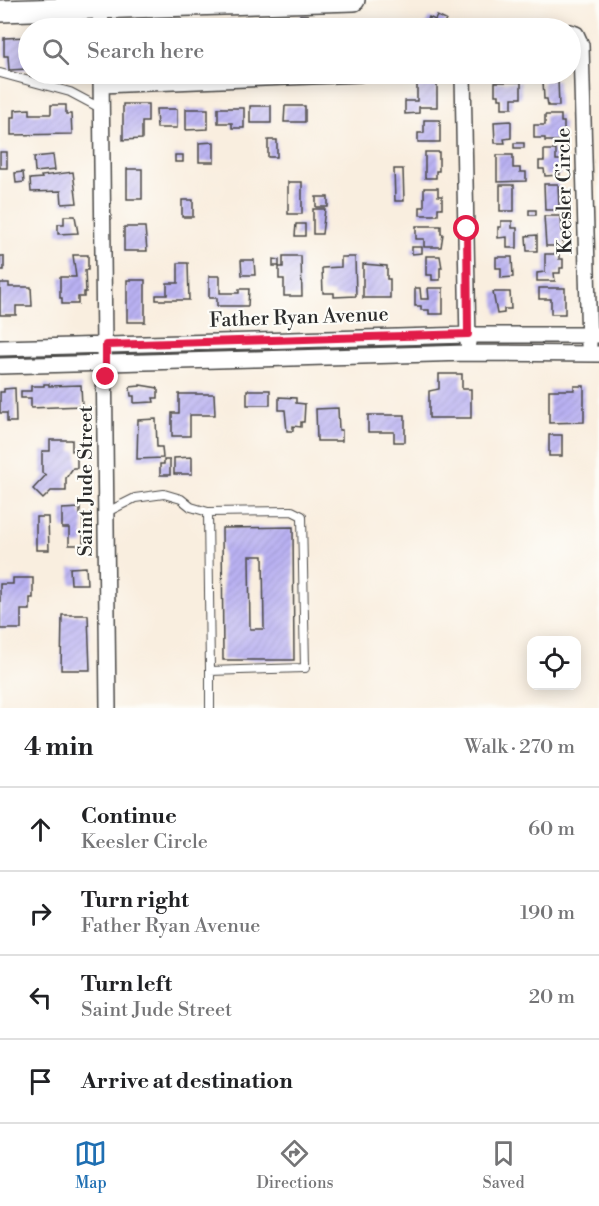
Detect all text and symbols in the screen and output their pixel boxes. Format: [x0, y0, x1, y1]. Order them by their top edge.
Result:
search box [18, 18, 581, 84]
icon: search [39, 35, 72, 68]
text: Search here [87, 38, 204, 65]
street label: Keesler Circle [551, 127, 579, 255]
route start [453, 215, 479, 241]
street label: Father Ryan Avenue [209, 302, 389, 334]
route end [92, 363, 118, 389]
street label: Saint Jude Street [74, 405, 99, 557]
map controls [527, 636, 581, 690]
button: locate [527, 636, 581, 690]
text: 4 min [24, 731, 94, 763]
text: Walk · 270 m [464, 735, 575, 760]
text: Continue [81, 803, 177, 830]
icon: ahead [24, 813, 57, 846]
text: 60 m [528, 817, 575, 842]
text: Keesler Circle [81, 830, 208, 855]
text: Turn right [81, 887, 189, 914]
icon: right [24, 897, 57, 930]
text: 190 m [520, 901, 575, 926]
text: Father Ryan Avenue [81, 914, 260, 939]
text: Turn left [81, 971, 172, 998]
icon: left [24, 981, 57, 1014]
text: 20 m [529, 985, 575, 1010]
text: Saint Jude Street [81, 998, 232, 1023]
icon: arrive [24, 1065, 57, 1098]
text: Arrive at destination [81, 1068, 293, 1095]
tab: Map [74, 1137, 107, 1193]
tab: Directions [256, 1137, 334, 1193]
tab: Saved [482, 1137, 525, 1193]

